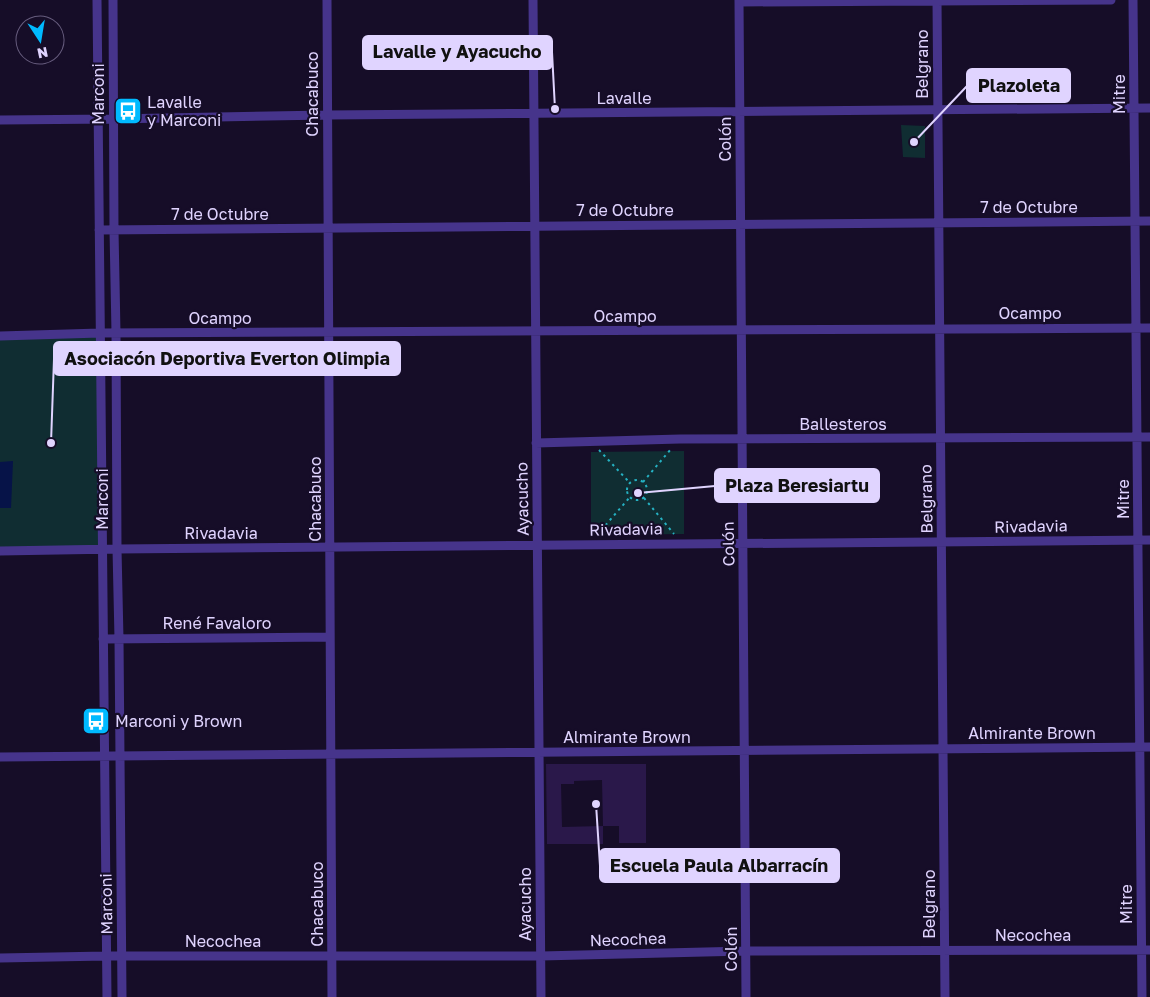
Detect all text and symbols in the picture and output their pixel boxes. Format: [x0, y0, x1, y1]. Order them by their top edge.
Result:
north arrow [15, 15, 65, 65]
street label: Belgrano [912, 29, 932, 99]
callout: Lavalle y Ayacucho [363, 36, 552, 69]
text: Lavalle y Ayacucho [372, 40, 542, 62]
text: N [36, 44, 50, 63]
street label: Chacabuco [302, 51, 322, 137]
street label: Marconi [88, 63, 108, 125]
callout: Plazoleta [967, 69, 1070, 102]
text: Plazoleta [978, 74, 1060, 96]
street label: Mitre [1109, 74, 1129, 114]
street label: Lavalle [597, 88, 651, 108]
place label: Lavalle y Marconi [147, 92, 221, 130]
bus stop icon: Lavalle y Marconi [113, 96, 143, 126]
street label: Colón [715, 117, 735, 161]
street label: 7 de Octubre [980, 197, 1078, 217]
street label: 7 de Octubre [576, 200, 674, 220]
street label: 7 de Octubre [171, 204, 269, 224]
street label: Ocampo [998, 303, 1062, 323]
street label: Ocampo [593, 306, 657, 326]
street label: Ocampo [188, 308, 252, 328]
callout: Asociacón Deportiva Everton Olimpia [54, 342, 400, 375]
text: Asociacón Deportiva Everton Olimpia [64, 347, 390, 369]
street label: Ballesteros [799, 414, 887, 434]
street label: Chacabuco [305, 456, 325, 542]
street label: Ayacucho [511, 462, 533, 536]
street label: Belgrano [915, 464, 937, 534]
street label: Marconi [92, 468, 112, 530]
callout: Plaza Beresiartu [715, 469, 879, 502]
text: Plaza Beresiartu [725, 474, 869, 496]
street label: Mitre [1113, 479, 1133, 519]
street label: Rivadavia [994, 515, 1068, 537]
street label: Rivadavia [589, 518, 663, 540]
street label: Colón [718, 521, 738, 567]
street label: Rivadavia [184, 523, 258, 543]
street label: René Favaloro [163, 613, 271, 633]
bus stop icon: Marconi y Brown [81, 706, 111, 736]
place label: Marconi y Brown [115, 711, 242, 731]
street label: Almirante Brown [968, 723, 1096, 743]
street label: Almirante Brown [563, 727, 691, 747]
callout: Escuela Paula Albarracín [600, 849, 839, 882]
text: Escuela Paula Albarracín [610, 854, 828, 876]
street label: Chacabuco [307, 861, 327, 947]
street label: Ayacucho [515, 867, 535, 941]
street label: Belgrano [919, 869, 939, 939]
street label: Marconi [95, 873, 117, 935]
street label: Mitre [1116, 884, 1136, 924]
street label: Necochea [995, 925, 1071, 945]
street label: Colón [721, 927, 741, 971]
street label: Necochea [589, 928, 667, 950]
street label: Necochea [185, 931, 261, 951]

